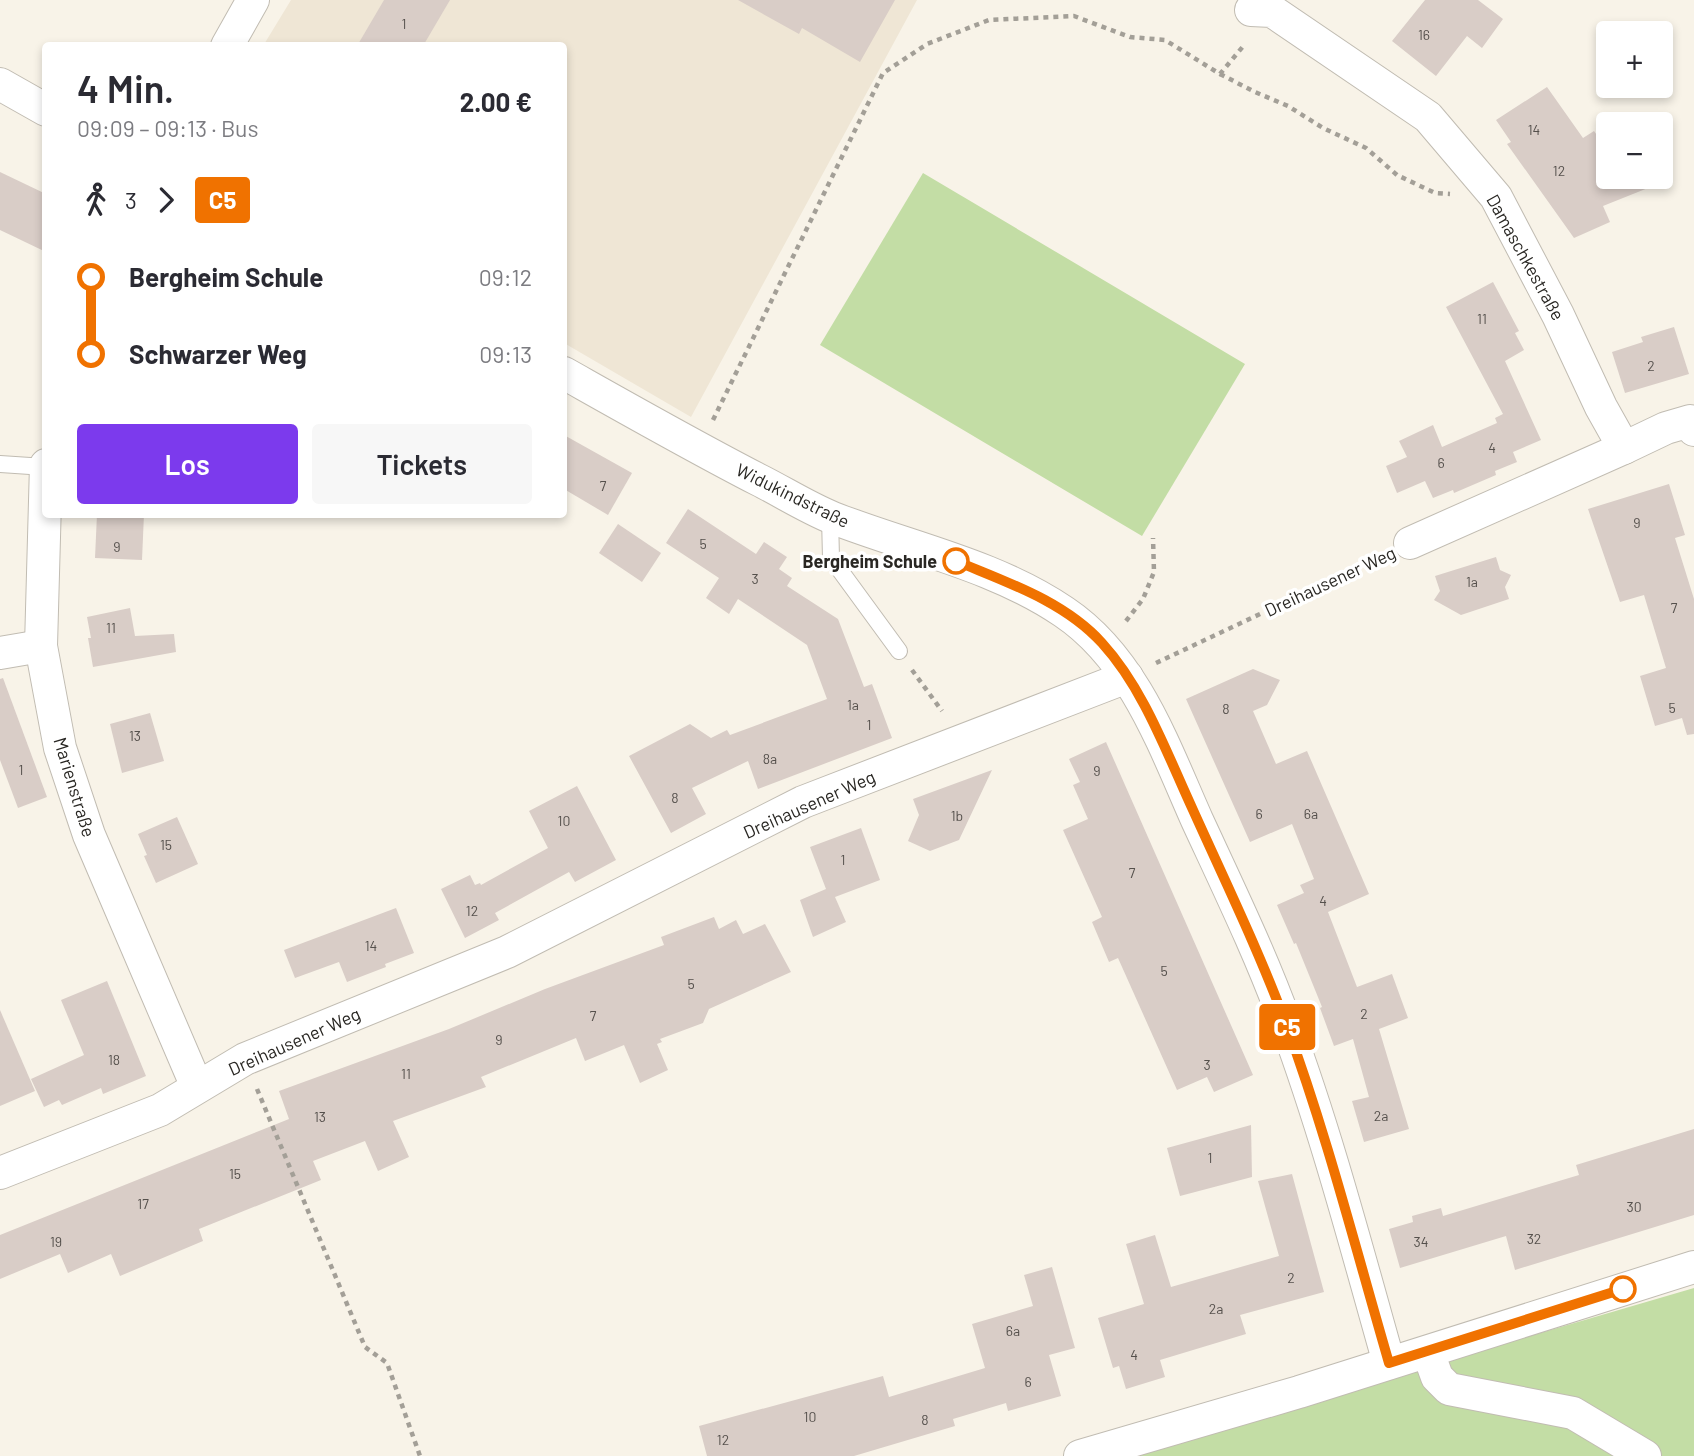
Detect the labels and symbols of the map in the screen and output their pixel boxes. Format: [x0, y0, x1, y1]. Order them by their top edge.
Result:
house number: 1 [402, 15, 406, 32]
house number: 16 [1418, 26, 1430, 43]
house number: 14 [1528, 121, 1540, 138]
house number: 12 [1553, 162, 1565, 179]
street label: Damaschkestraße [1482, 190, 1570, 324]
house number: 11 [1477, 310, 1487, 327]
house number: 2 [1647, 357, 1655, 374]
house number: 4 [1488, 439, 1496, 456]
house number: 6 [1437, 454, 1445, 471]
street label: Widukindstraße [733, 458, 853, 532]
house number: 7 [600, 477, 607, 494]
house number: 9 [1633, 514, 1641, 531]
house number: 5 [699, 535, 707, 552]
house number: 9 [113, 538, 121, 555]
street label: Dreihausener Weg [1261, 541, 1399, 621]
marker: Bergheim Schule [943, 548, 969, 574]
place label: Bergheim Schule [802, 550, 937, 572]
house number: 3 [751, 570, 759, 587]
house number: 1a [1466, 573, 1478, 590]
house number: 7 [1671, 599, 1678, 616]
house number: 11 [106, 619, 116, 636]
house number: 1a [847, 696, 859, 713]
house number: 5 [1668, 699, 1676, 716]
house number: 8 [1222, 700, 1230, 717]
house number: 1 [867, 716, 871, 733]
house number: 13 [129, 727, 141, 744]
street label: Marienstraße [49, 735, 101, 839]
house number: 8a [763, 750, 777, 767]
house number: 1 [19, 761, 23, 778]
house number: 9 [1093, 762, 1101, 779]
street label: Dreihausener Weg [740, 765, 878, 843]
house number: 8 [671, 789, 679, 806]
house number: 6 [1255, 805, 1263, 822]
house number: 6a [1304, 805, 1318, 822]
house number: 1b [951, 807, 963, 824]
house number: 10 [558, 812, 570, 829]
house number: 15 [160, 836, 172, 853]
house number: 1 [841, 851, 845, 868]
house number: 7 [1129, 864, 1136, 881]
house number: 4 [1319, 892, 1327, 909]
house number: 12 [466, 902, 478, 919]
house number: 14 [365, 937, 377, 954]
house number: 5 [1160, 962, 1168, 979]
house number: 5 [687, 975, 695, 992]
street label: Dreihausener Weg [225, 1002, 363, 1080]
line badge: C5 [1256, 1004, 1318, 1050]
house number: 2 [1360, 1005, 1368, 1022]
house number: 7 [590, 1007, 597, 1024]
house number: 9 [495, 1031, 503, 1048]
house number: 18 [108, 1051, 120, 1068]
house number: 3 [1203, 1056, 1211, 1073]
house number: 11 [401, 1065, 411, 1082]
house number: 2a [1374, 1107, 1388, 1124]
house number: 13 [314, 1108, 326, 1125]
house number: 1 [1208, 1149, 1212, 1166]
house number: 15 [229, 1165, 241, 1182]
house number: 17 [137, 1195, 149, 1212]
house number: 30 [1626, 1198, 1642, 1215]
house number: 32 [1527, 1230, 1541, 1247]
house number: 19 [50, 1233, 62, 1250]
house number: 34 [1414, 1233, 1428, 1250]
house number: 2 [1287, 1269, 1295, 1286]
unlabelled marker [1610, 1276, 1636, 1302]
house number: 2a [1209, 1300, 1223, 1317]
house number: 6a [1006, 1322, 1020, 1339]
house number: 4 [1130, 1346, 1138, 1363]
house number: 6 [1024, 1373, 1032, 1390]
house number: 10 [804, 1408, 816, 1425]
house number: 8 [921, 1411, 929, 1428]
house number: 12 [717, 1431, 729, 1448]

